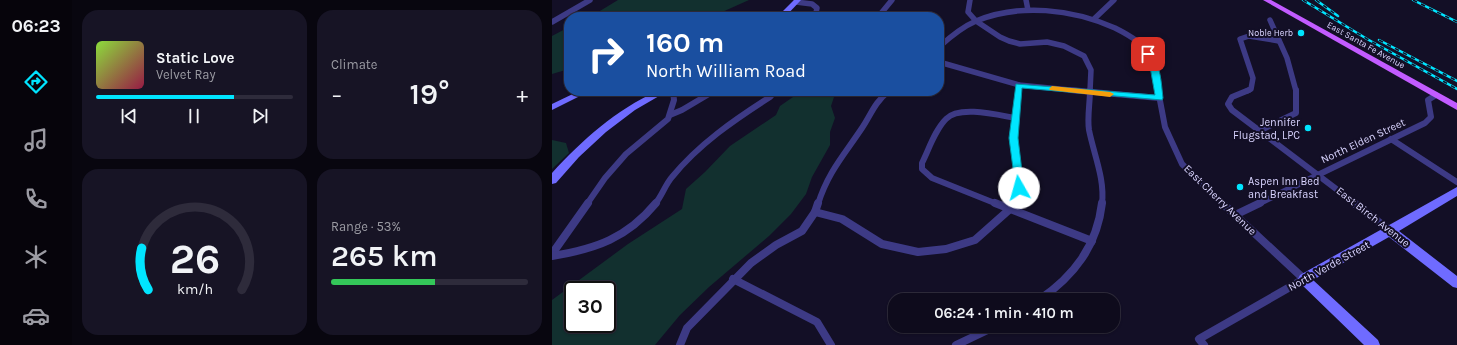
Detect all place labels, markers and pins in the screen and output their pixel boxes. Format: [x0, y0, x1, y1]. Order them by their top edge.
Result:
place label: Noble Herb [1248, 28, 1293, 38]
marker: Noble Herb [1296, 28, 1306, 38]
pin [1131, 37, 1165, 71]
place label: Jennifer Flugstad, LPC [1233, 116, 1300, 142]
marker: Jennifer Flugstad, LPC [1303, 123, 1313, 133]
place label: Aspen Inn Bed and Breakfast [1248, 175, 1319, 201]
marker: Aspen Inn Bed and Breakfast [1235, 182, 1245, 192]

